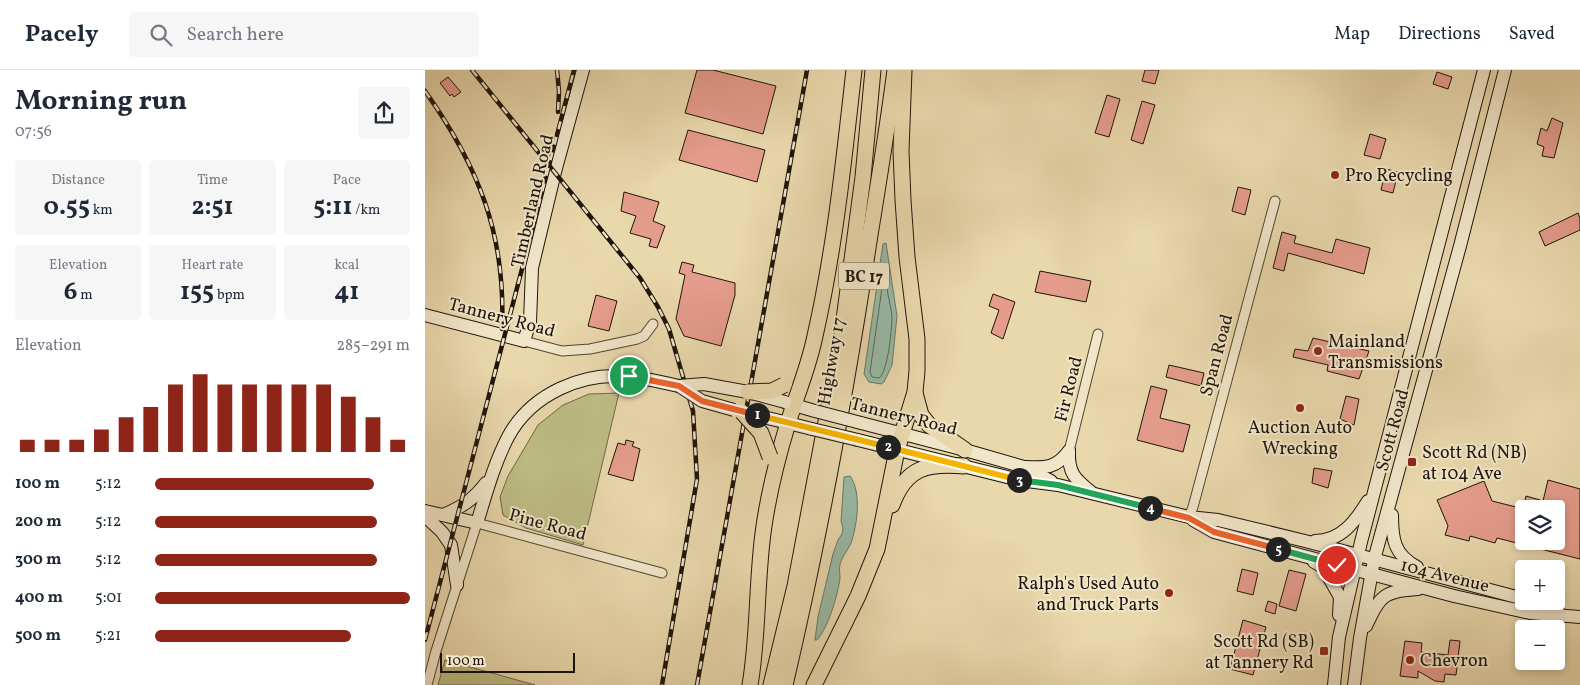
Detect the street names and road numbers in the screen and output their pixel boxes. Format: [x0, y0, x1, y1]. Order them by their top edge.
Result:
street label: Timberland Road [506, 132, 561, 271]
road number: BC 17 [839, 262, 889, 290]
street label: Tannery Road [446, 292, 558, 345]
street label: Span Road [1194, 311, 1240, 399]
street label: Highway 17 [812, 315, 853, 407]
street label: Fir Road [1049, 354, 1090, 425]
street label: Scott Road [1370, 386, 1416, 474]
street label: Tannery Road [848, 392, 960, 443]
street label: Pine Road [506, 503, 589, 548]
street label: 104 Avenue [1398, 553, 1492, 600]

